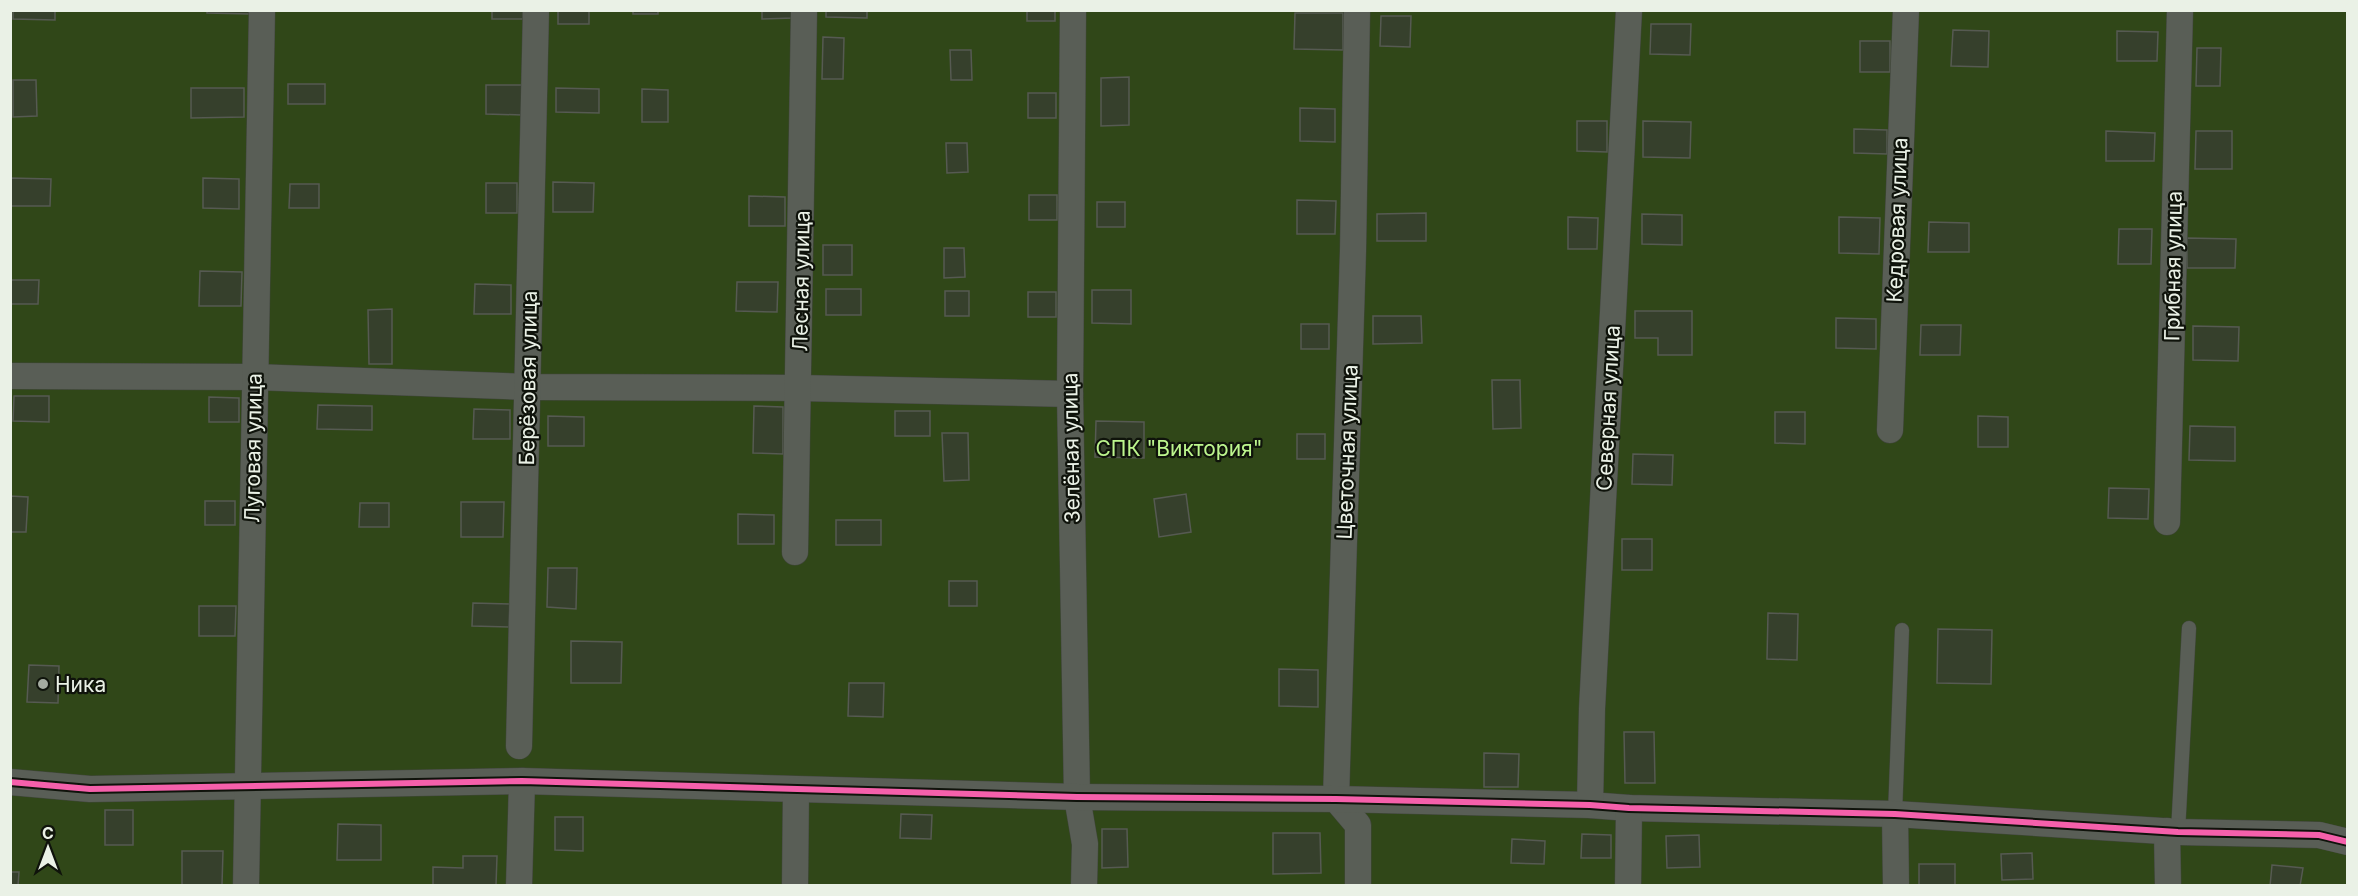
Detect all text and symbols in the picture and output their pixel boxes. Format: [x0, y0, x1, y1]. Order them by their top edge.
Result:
street label: Кедровая улица [1882, 137, 1912, 303]
street label: Грибная улица [2159, 191, 2187, 341]
street label: Лесная улица [787, 210, 815, 352]
street label: Берёзовая улица [514, 290, 542, 466]
street label: Северная улица [1591, 324, 1625, 492]
street label: Цветочная улица [1331, 364, 1363, 540]
street label: Зелёная улица [1057, 372, 1085, 524]
street label: Луговая улица [239, 373, 267, 523]
park label: СПК "Виктория" [1095, 436, 1263, 461]
place label: Ника [55, 672, 106, 697]
marker: Ника [36, 677, 50, 691]
north arrow [18, 818, 78, 878]
text: С [42, 823, 54, 843]

